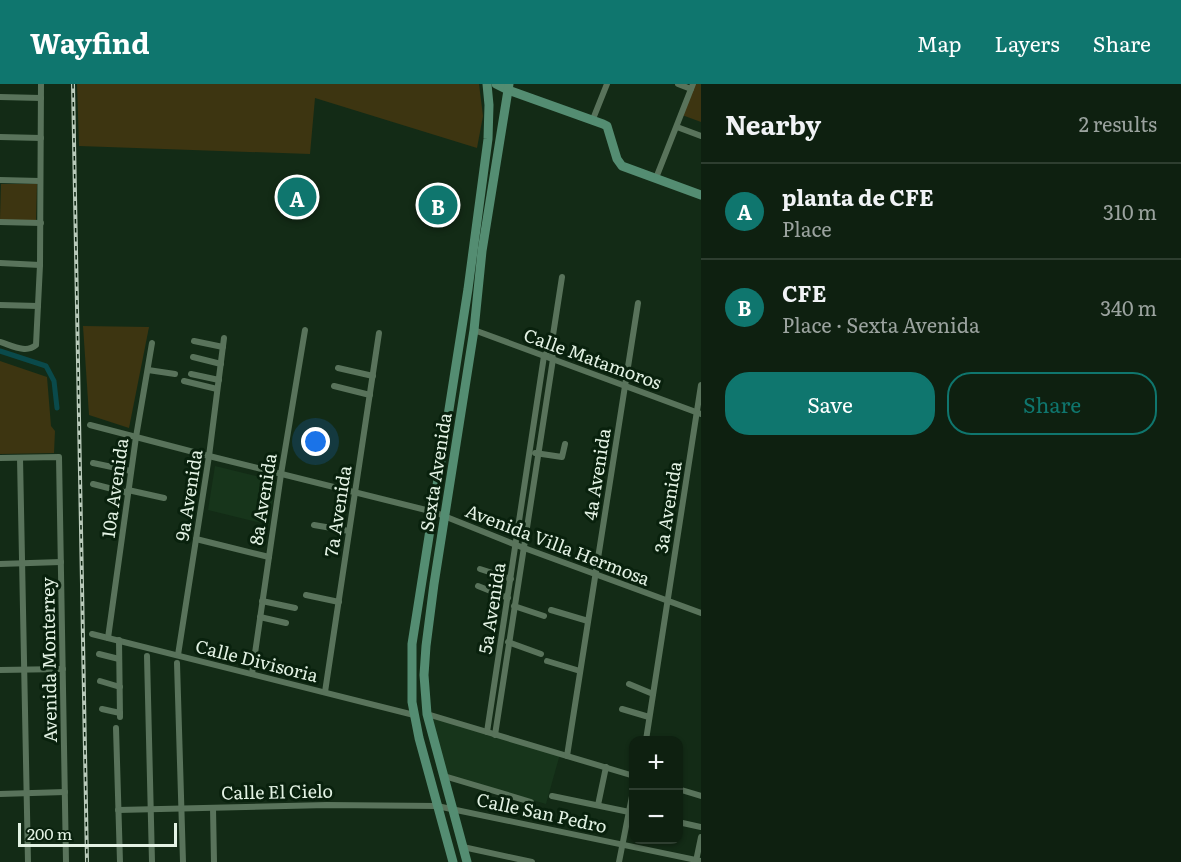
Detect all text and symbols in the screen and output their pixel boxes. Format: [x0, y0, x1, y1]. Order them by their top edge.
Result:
text: Wayfind [30, 21, 150, 63]
text: Map [917, 27, 962, 58]
text: Layers [995, 27, 1060, 58]
text: Share [1093, 27, 1151, 58]
text: Nearby [725, 104, 821, 143]
text: 2 results [1079, 108, 1157, 138]
pin: A [278, 174, 316, 220]
text: planta de CFE [782, 180, 934, 213]
pin: B [418, 182, 458, 228]
text: A [737, 196, 752, 226]
text: 310 m [1103, 196, 1157, 226]
text: Place [782, 213, 832, 243]
text: CFE [782, 276, 826, 309]
text: B [738, 292, 751, 322]
text: 340 m [1100, 292, 1157, 322]
text: Place · Sexta Avenida [782, 309, 980, 339]
street label: Calle Matamoros [520, 321, 666, 395]
button: Save [725, 372, 935, 435]
button: Share [947, 372, 1157, 435]
street label: Sexta Avenida [412, 410, 458, 533]
street label: 4a Avenida [575, 426, 617, 522]
your location [301, 427, 330, 456]
street label: 10a Avenida [94, 436, 134, 540]
street label: 9a Avenida [167, 447, 209, 543]
street label: 8a Avenida [241, 451, 283, 547]
street label: 3a Avenida [646, 459, 688, 555]
street label: 7a Avenida [316, 463, 358, 559]
street label: Avenida Villa Hermosa [462, 496, 654, 592]
street label: 5a Avenida [470, 560, 512, 656]
street label: Avenida Monterrey [33, 577, 63, 743]
street label: Calle Divisoria [193, 632, 321, 688]
map controls [629, 736, 683, 844]
button: + [629, 736, 683, 790]
street label: Calle El Cielo [221, 777, 333, 805]
street label: Calle San Pedro [474, 785, 610, 839]
button: − [629, 790, 683, 844]
scale bar [18, 820, 177, 848]
text: 200 m [27, 821, 72, 845]

